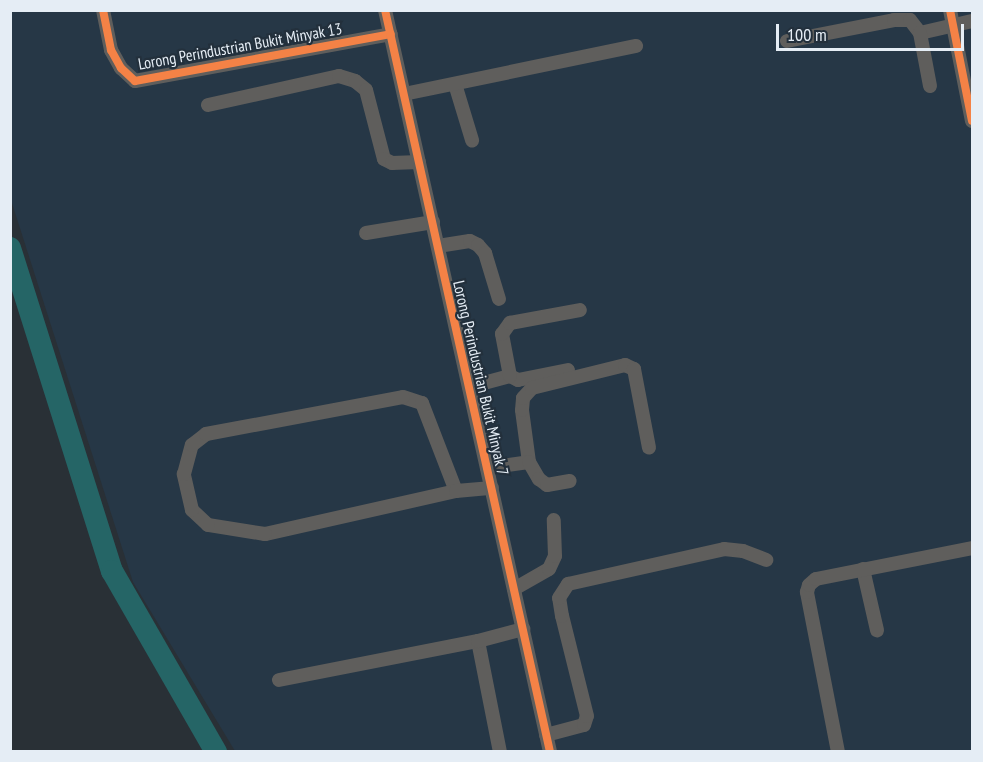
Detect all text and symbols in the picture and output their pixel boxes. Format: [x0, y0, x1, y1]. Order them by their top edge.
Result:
scale bar [779, 12, 966, 50]
street label: Lorong Perindustrian Bukit Minyak 13 [136, 19, 344, 73]
text: 100 m [787, 23, 827, 46]
street label: Lorong Perindustrian Bukit Minyak 7 [449, 278, 513, 478]

